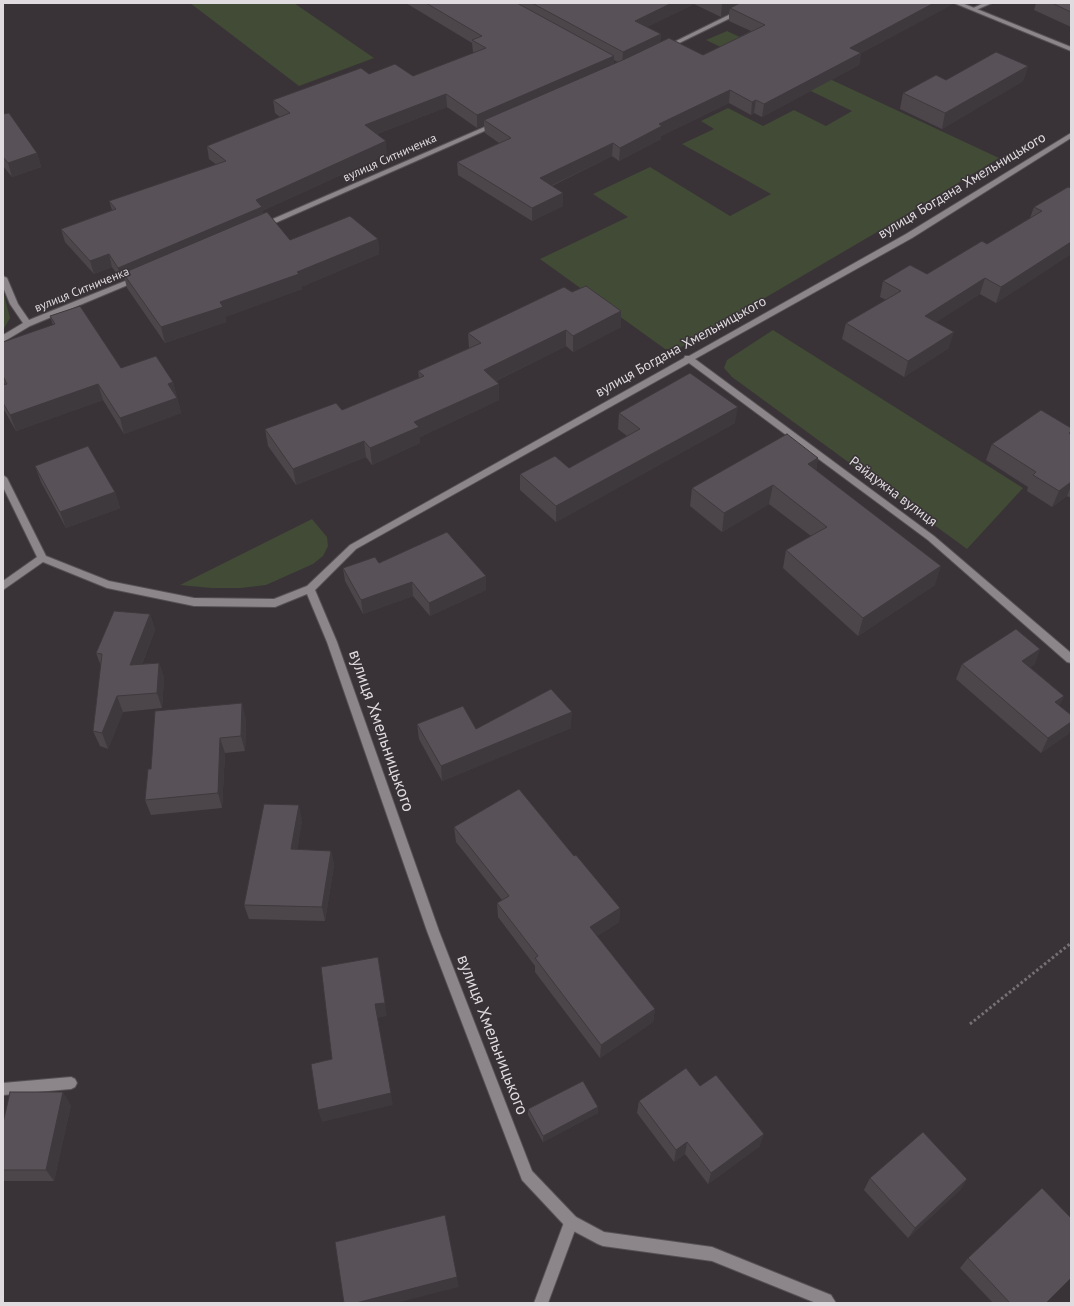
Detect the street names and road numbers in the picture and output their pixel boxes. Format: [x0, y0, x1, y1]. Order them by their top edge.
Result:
street label: вулиця Богдана Хмельницького [875, 129, 1049, 243]
street label: вулиця Ситниченка [341, 131, 439, 185]
street label: вулиця Ситниченка [33, 264, 131, 316]
street label: вулиця Богдана Хмельницького [593, 293, 769, 401]
street label: Райдужна вулиця [846, 453, 940, 531]
street label: вулиця Хмельницького [344, 647, 418, 815]
street label: вулиця Хмельницького [452, 952, 532, 1118]

